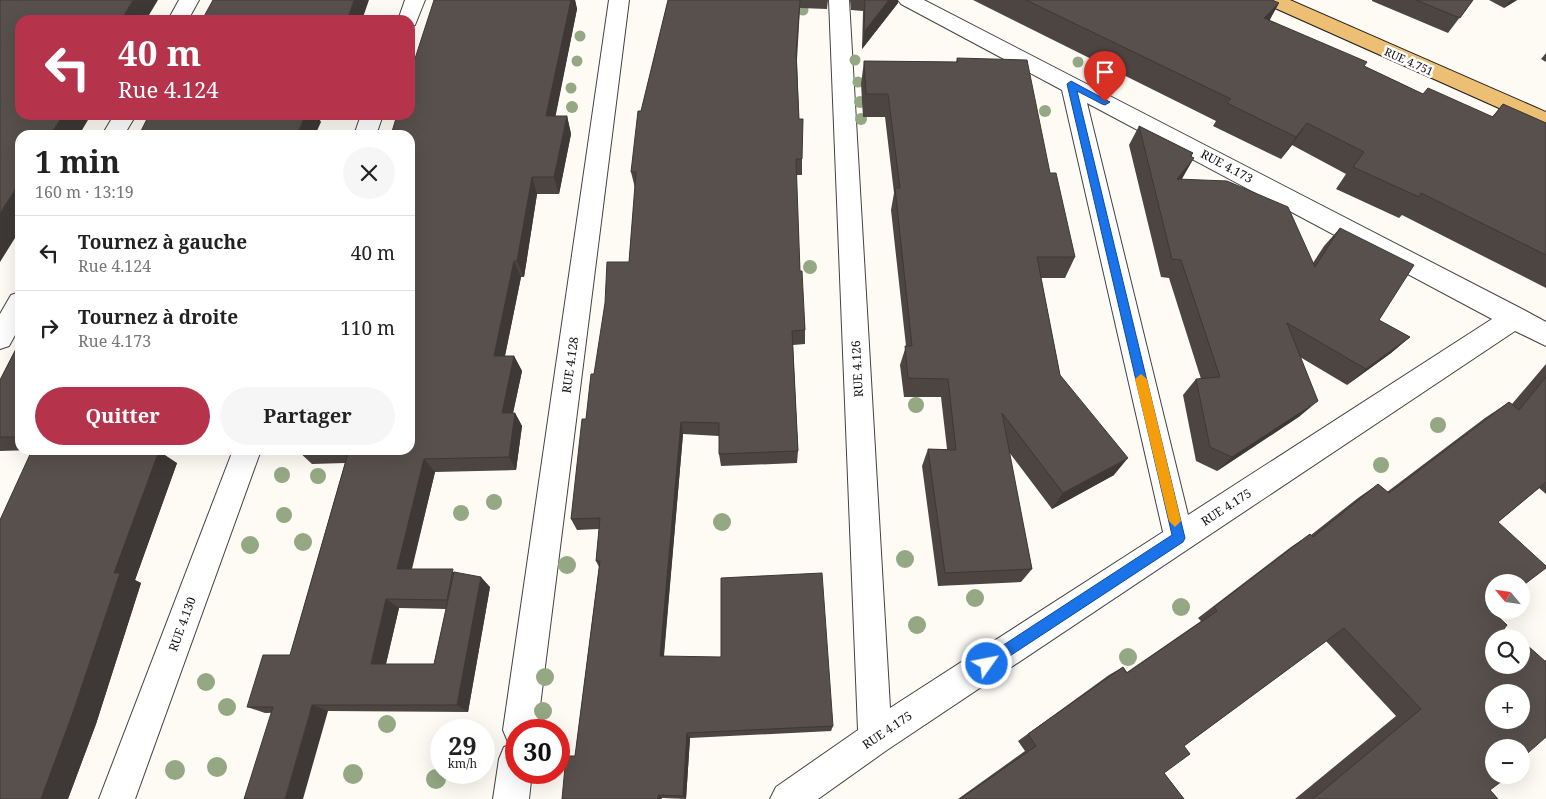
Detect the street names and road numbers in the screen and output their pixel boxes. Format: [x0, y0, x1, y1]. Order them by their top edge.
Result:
street label: RUE 4.751 [1382, 44, 1436, 78]
street label: RUE 4.173 [1198, 145, 1256, 187]
street label: RUE 4.128 [558, 335, 582, 394]
street label: RUE 4.126 [847, 340, 867, 398]
street label: RUE 4.175 [1198, 484, 1254, 530]
street label: RUE 4.130 [164, 594, 200, 654]
street label: RUE 4.175 [859, 707, 915, 753]

